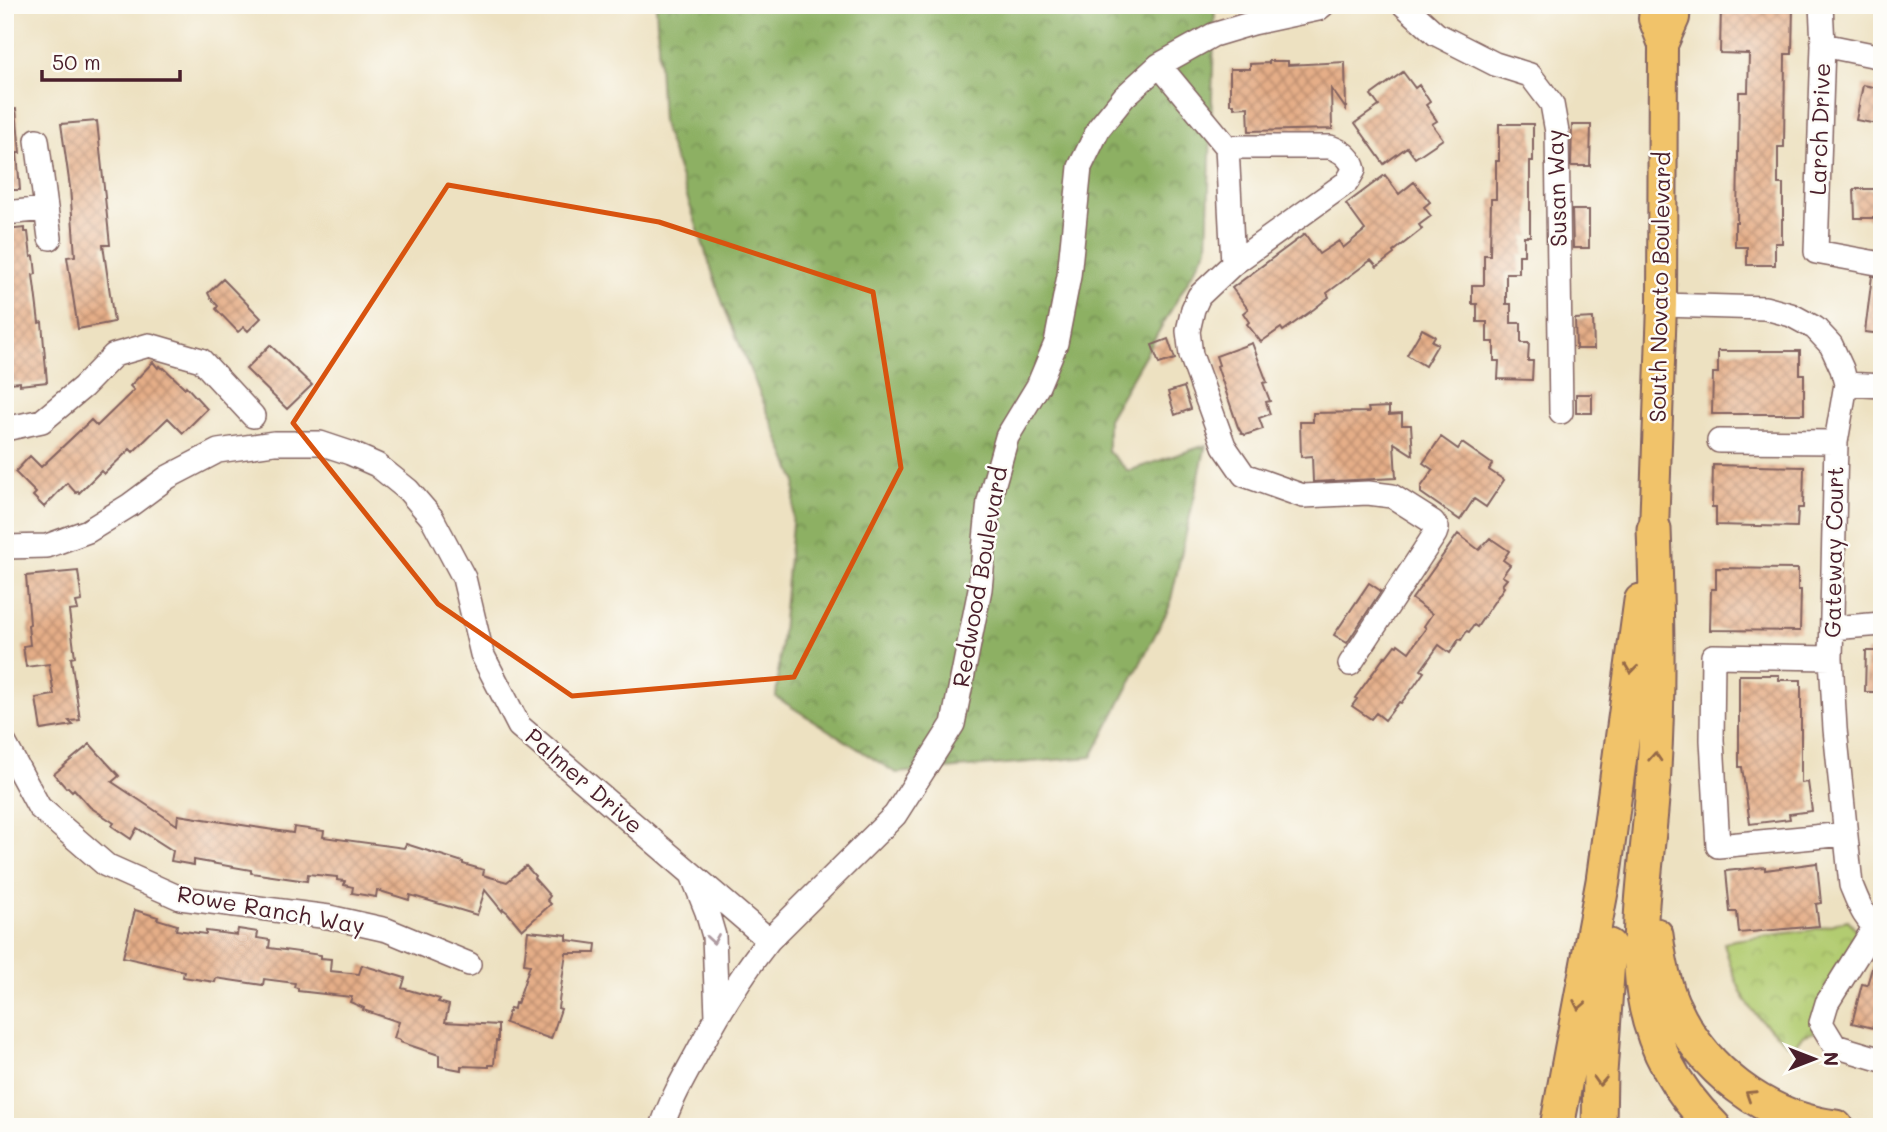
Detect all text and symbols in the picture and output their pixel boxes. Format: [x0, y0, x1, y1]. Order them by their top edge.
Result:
scale bar [42, 38, 180, 82]
text: 50 m [52, 48, 101, 75]
street label: Larch Drive [1802, 62, 1836, 196]
street label: Susan Way [1539, 129, 1573, 247]
street label: South Novato Boulevard [1642, 151, 1676, 423]
street label: Redwood Boulevard [945, 464, 1013, 690]
street label: Gateway Court [1817, 466, 1849, 638]
one-way arrow [1624, 663, 1639, 675]
street label: Palmer Drive [520, 721, 650, 840]
one-way arrow [1647, 752, 1662, 763]
street label: Rowe Ranch Way [175, 878, 367, 940]
one-way arrow [705, 933, 720, 944]
one-way arrow [1573, 999, 1588, 1011]
north arrow [1778, 1024, 1848, 1094]
text: N [1819, 1052, 1844, 1066]
one-way arrow [1593, 1076, 1608, 1087]
one-way arrow [1745, 1090, 1758, 1103]

